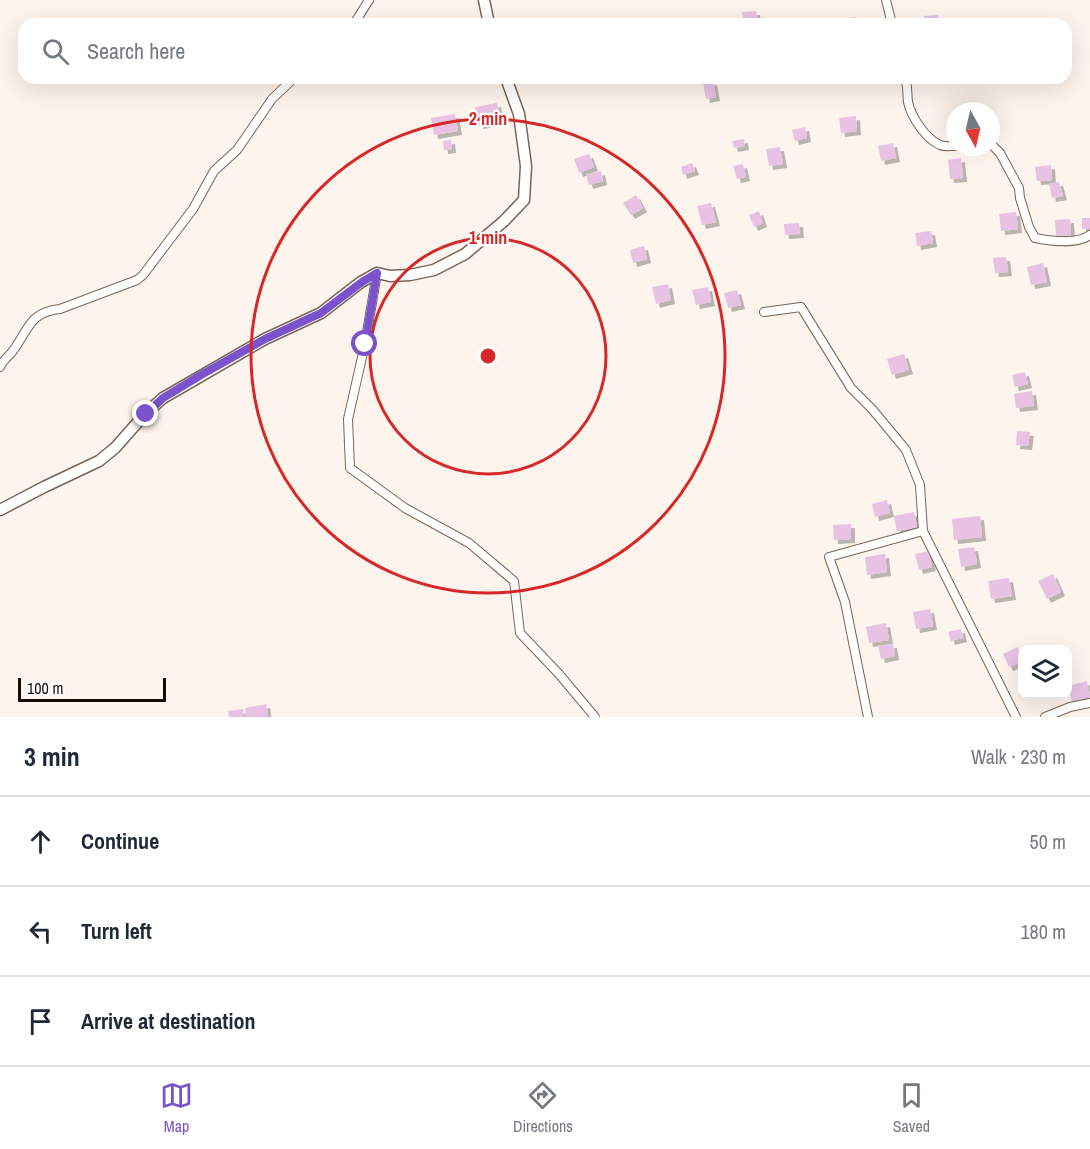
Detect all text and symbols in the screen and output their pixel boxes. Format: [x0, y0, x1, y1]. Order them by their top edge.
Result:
search box [18, 18, 1072, 84]
icon: search [39, 35, 72, 68]
text: Search here [87, 36, 185, 66]
north arrow [946, 102, 1000, 156]
text: 2 min [469, 106, 507, 131]
text: 1 min [469, 225, 507, 250]
route start [351, 330, 377, 356]
centre of rings [478, 346, 498, 366]
route end [132, 400, 158, 426]
map controls [1018, 645, 1072, 699]
button: layers [1018, 645, 1072, 699]
scale bar [18, 675, 166, 702]
text: 100 m [27, 677, 63, 699]
text: 3 min [24, 739, 80, 774]
text: Walk · 230 m [971, 743, 1066, 770]
icon: ahead [24, 825, 57, 858]
text: Continue [81, 826, 159, 856]
text: 50 m [1030, 828, 1066, 855]
icon: left [24, 915, 57, 948]
text: Turn left [81, 916, 152, 946]
text: 180 m [1020, 918, 1066, 945]
icon: arrive [24, 1005, 57, 1038]
text: Arrive at destination [81, 1006, 255, 1036]
tab: Map [160, 1079, 193, 1137]
tab: Directions [513, 1079, 573, 1137]
tab: Saved [893, 1079, 930, 1137]

